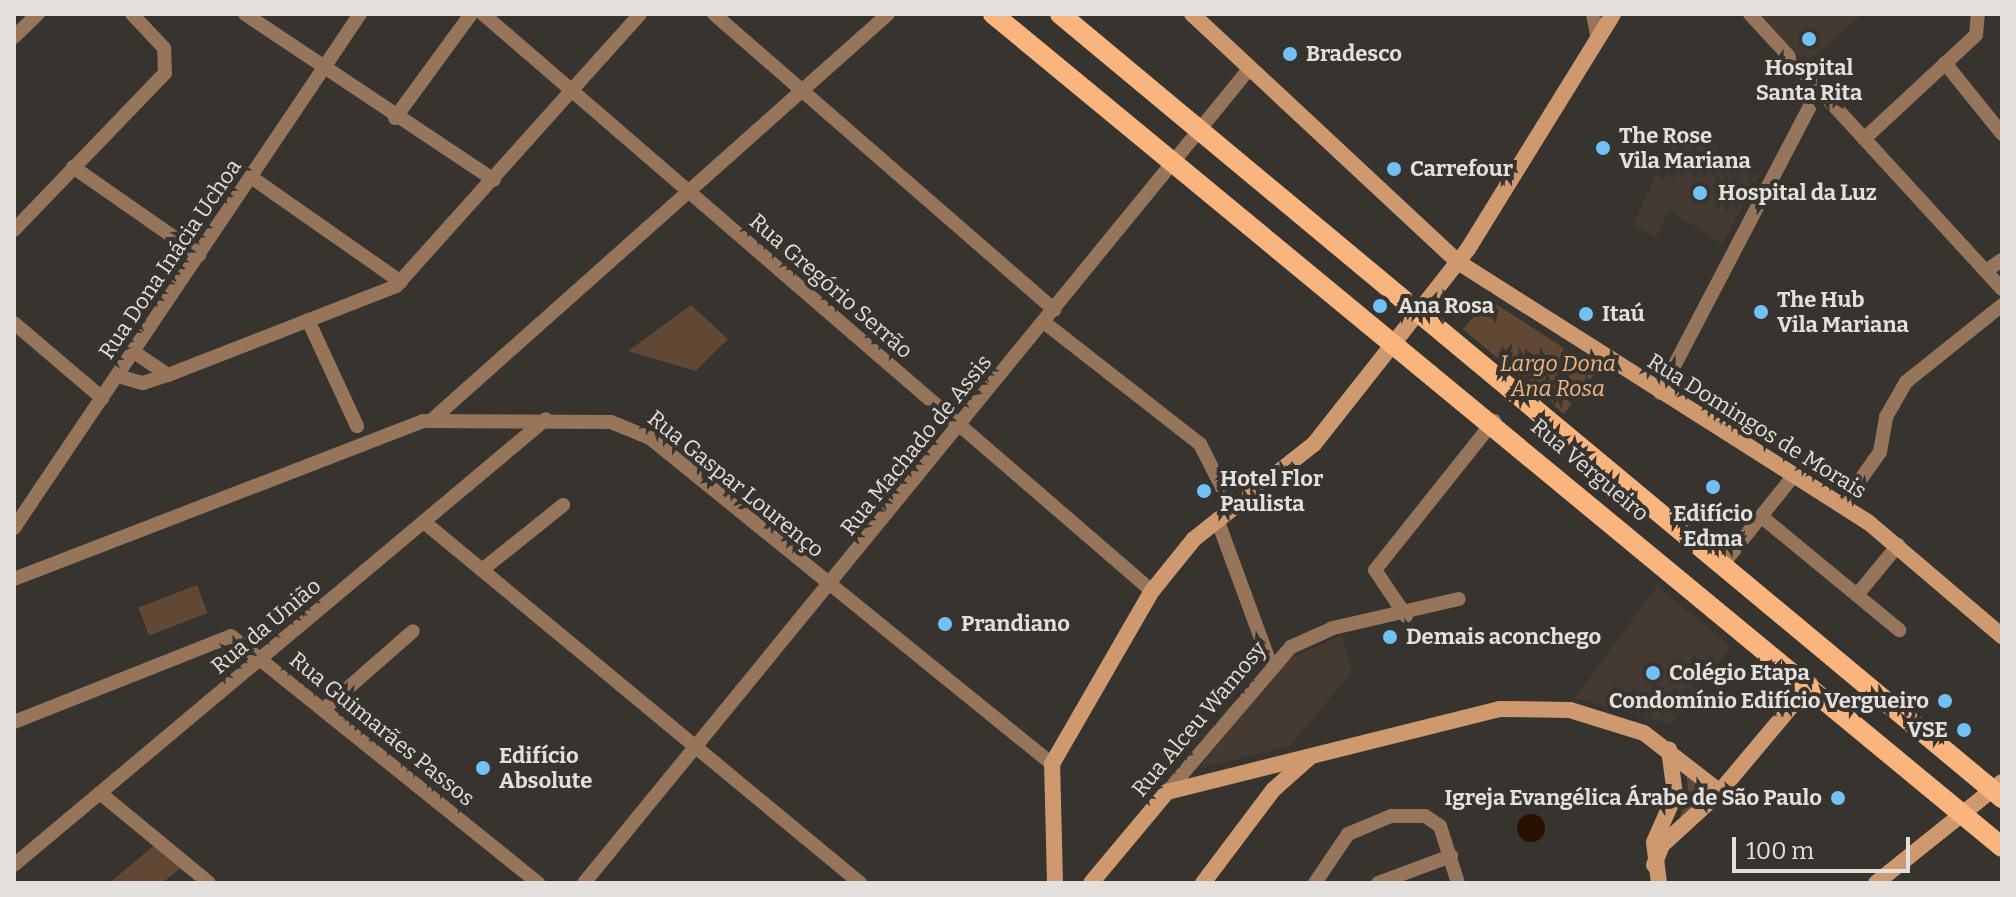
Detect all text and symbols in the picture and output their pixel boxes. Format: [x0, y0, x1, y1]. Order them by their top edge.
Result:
marker: Hospital Santa Rita [1798, 28, 1820, 50]
place label: Bradesco [1306, 41, 1402, 67]
marker: Bradesco [1281, 45, 1299, 63]
place label: Hospital Santa Rita [1756, 54, 1862, 106]
place label: The Rose Vila Mariana [1619, 122, 1751, 174]
marker: The Rose Vila Mariana [1594, 139, 1612, 157]
street label: Rua Dona Inácia Uchoa [93, 154, 247, 364]
place label: Carrefour [1410, 156, 1513, 182]
marker: Carrefour [1385, 160, 1403, 178]
place label: Hospital da Luz [1718, 180, 1877, 206]
marker: Hospital da Luz [1689, 182, 1711, 204]
street label: Rua Gregório Serrão [744, 208, 918, 364]
place label: The Hub Vila Mariana [1777, 286, 1909, 338]
place label: Ana Rosa [1398, 293, 1494, 319]
marker: Ana Rosa [1369, 295, 1391, 317]
place label: Itaú [1602, 301, 1645, 327]
marker: The Hub Vila Mariana [1752, 303, 1770, 321]
marker: Itaú [1577, 305, 1595, 323]
street label: Rua Domingos de Morais [1643, 348, 1871, 504]
street label: Rua Machado de Assis [835, 349, 997, 541]
park label: Largo Dona Ana Rosa [1500, 350, 1616, 402]
street label: Rua Gaspar Lourenço [643, 405, 829, 563]
street label: Rua Vergueiro [1526, 413, 1654, 527]
place label: Hotel Flor Paulista [1220, 465, 1323, 516]
marker: Edifício Edma [1704, 478, 1722, 496]
marker: Hotel Flor Paulista [1195, 482, 1213, 500]
place label: Edifício Edma [1673, 500, 1753, 552]
street label: Rua da União [206, 573, 326, 679]
place label: Prandiano [961, 611, 1070, 637]
marker: Prandiano [936, 615, 954, 633]
place label: Demais aconchego [1406, 624, 1601, 650]
marker: Demais aconchego [1381, 628, 1399, 646]
street label: Rua Alceu Wamosy [1126, 636, 1272, 802]
street label: Rua Guimarães Passos [284, 646, 480, 812]
place label: Colégio Etapa [1669, 660, 1810, 686]
marker: Colégio Etapa [1644, 664, 1662, 682]
place label: Condomínio Edifício Vergueiro [1609, 688, 1929, 714]
marker: Condomínio Edifício Vergueiro [1936, 692, 1954, 710]
place label: VSE [1907, 717, 1948, 743]
marker: VSE [1955, 721, 1973, 739]
place label: Edifício Absolute [499, 742, 592, 794]
marker: Edifício Absolute [474, 759, 492, 777]
place label: Igreja Evangélica Árabe de São Paulo [1445, 785, 1822, 811]
marker: Igreja Evangélica Árabe de São Paulo [1829, 789, 1847, 807]
scale bar [1736, 821, 1914, 871]
text: 100 m [1746, 837, 1814, 865]

